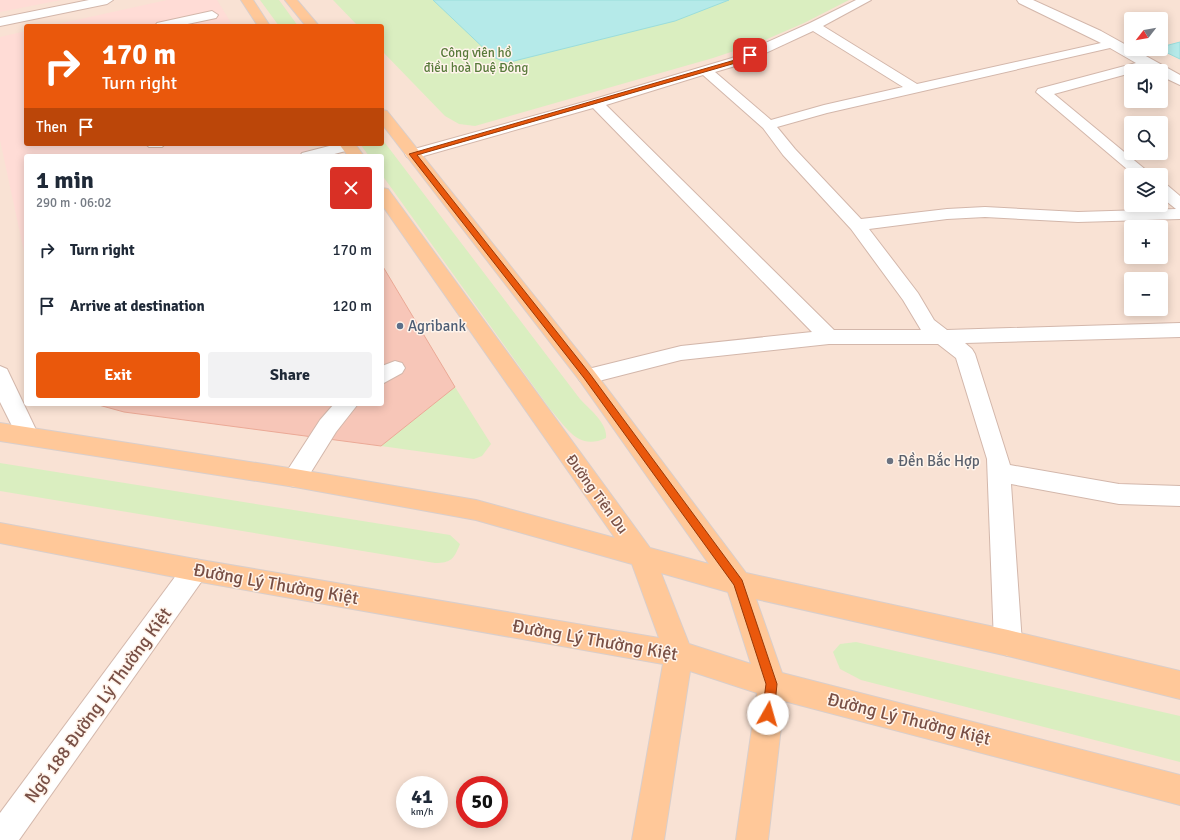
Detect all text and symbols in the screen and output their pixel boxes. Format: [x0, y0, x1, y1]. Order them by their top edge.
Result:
north arrow [1124, 12, 1168, 56]
map controls [1124, 12, 1168, 316]
text: 170 m [102, 38, 176, 72]
pin [733, 38, 767, 72]
icon: right [36, 40, 88, 92]
icon: arrive [739, 44, 761, 66]
park label: Công viên hồ điều hoà Duệ Đông [424, 45, 528, 76]
button: sound [1124, 64, 1168, 108]
text: Turn right [102, 72, 177, 94]
icon: arrive [75, 116, 97, 138]
button: search [1124, 116, 1168, 160]
text: Then [36, 118, 67, 136]
text: 1 min [36, 165, 94, 195]
button: close [330, 167, 372, 209]
button: layers [1124, 168, 1168, 212]
text: 290 m · 06:02 [36, 195, 112, 211]
button: + [1124, 220, 1168, 264]
icon: right [36, 239, 58, 261]
text: Turn right [70, 241, 135, 259]
text: 170 m [332, 241, 372, 259]
button: − [1124, 272, 1168, 316]
icon: arrive [36, 295, 58, 317]
text: Arrive at destination [70, 297, 205, 315]
text: 120 m [332, 297, 372, 315]
place label: Agribank [408, 317, 467, 335]
marker: Agribank [395, 321, 405, 331]
button: Exit [36, 352, 200, 398]
button: Share [208, 352, 372, 398]
street label: Đường Tiên Du [562, 451, 632, 537]
place label: Đền Bắc Hợp [898, 451, 980, 470]
marker: Đền Bắc Hợp [885, 456, 895, 466]
street label: Đường Lý Thường Kiệt [192, 559, 360, 609]
street label: Ngõ 188 Đường Lý Thường Kiệt [20, 603, 176, 807]
street label: Đường Lý Thường Kiệt [511, 615, 679, 665]
street label: Đường Lý Thường Kiệt [825, 688, 993, 750]
position arrow [747, 693, 789, 735]
speed limit sign: 50 [456, 776, 508, 828]
text: 41 [411, 784, 433, 809]
text: km/h [411, 806, 433, 818]

